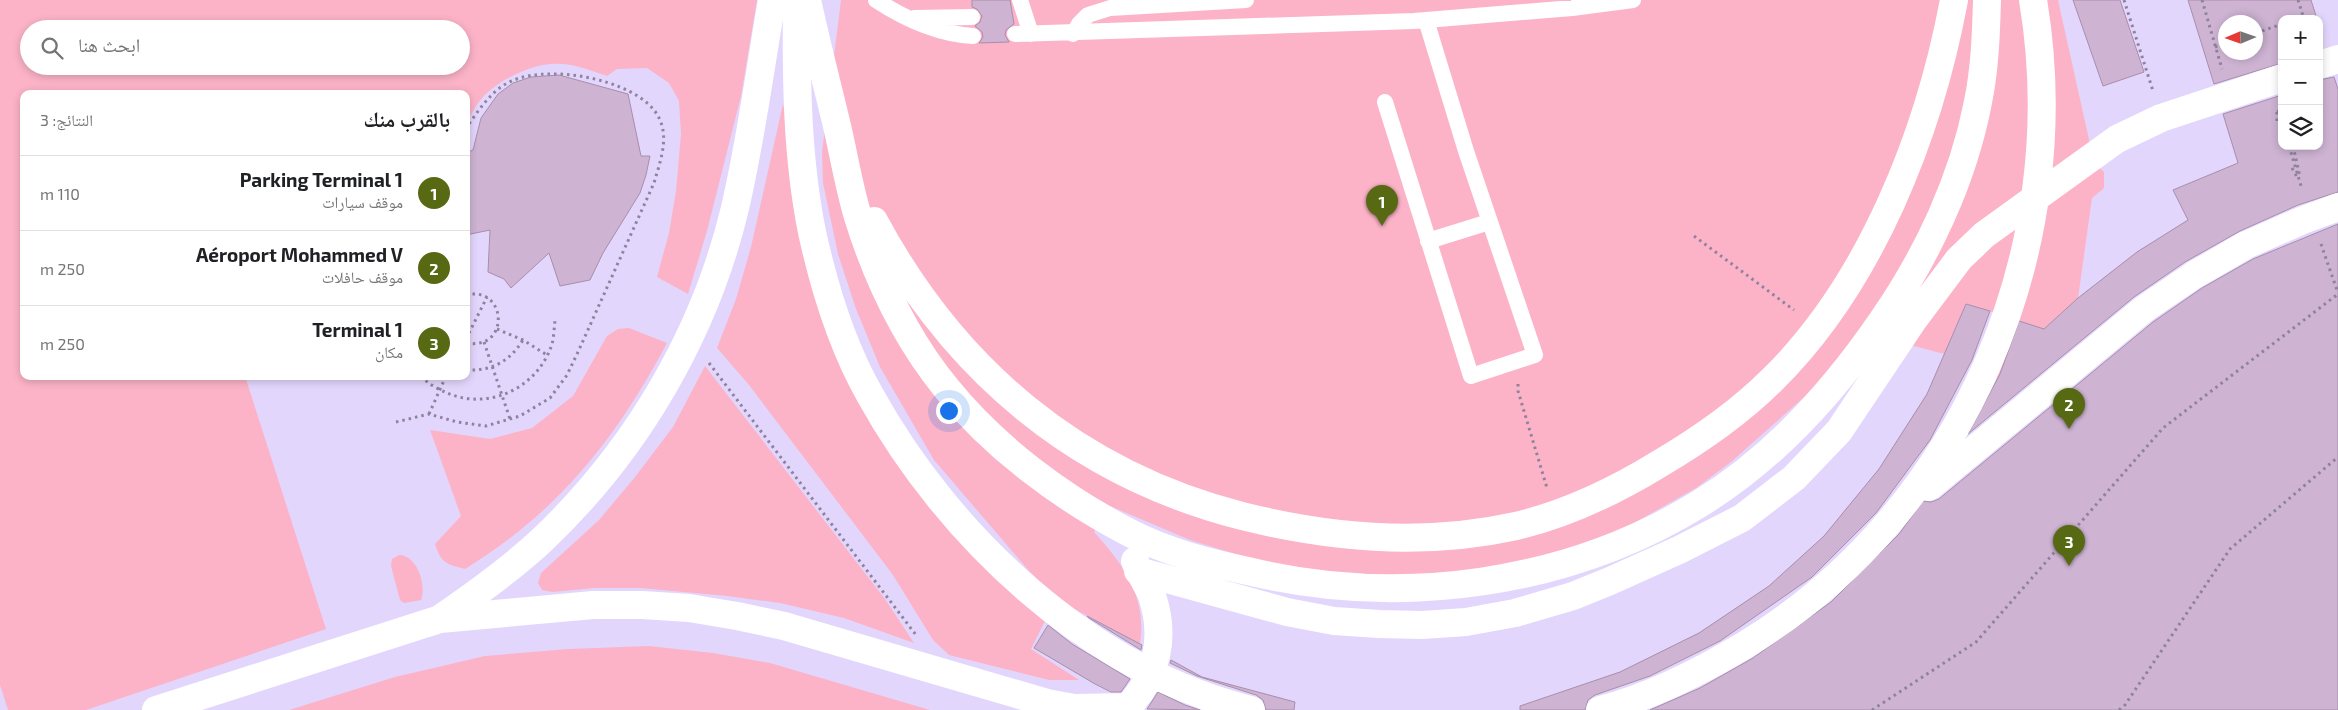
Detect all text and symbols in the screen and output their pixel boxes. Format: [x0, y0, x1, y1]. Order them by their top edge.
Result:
north arrow [2218, 15, 2263, 60]
map controls [2278, 15, 2323, 150]
button: + [2278, 15, 2323, 60]
search box [20, 20, 470, 75]
text: ابحث هنا [78, 33, 140, 56]
icon: search [38, 34, 66, 62]
button: − [2278, 60, 2323, 105]
button: layers [2278, 105, 2323, 150]
text: بالقرب منك [364, 106, 450, 131]
text: النتائج: 3 [40, 110, 93, 129]
text: Parking Terminal 1 [240, 168, 403, 191]
text: 110 m [40, 184, 80, 203]
text: 1 [431, 184, 437, 203]
pin: 1 [1366, 185, 1398, 226]
text: موقف سيارات [322, 192, 403, 211]
text: Aéroport Mohammed V [196, 243, 403, 266]
text: 250 m [40, 259, 85, 278]
text: 2 [429, 259, 439, 278]
text: موقف حافلات [322, 267, 403, 286]
text: Terminal 1 [312, 318, 403, 341]
text: 250 m [40, 334, 85, 353]
text: 3 [429, 334, 439, 353]
text: مكان [375, 342, 403, 361]
pin: 2 [2053, 388, 2085, 429]
your location [936, 398, 962, 424]
pin: 3 [2053, 525, 2085, 566]

